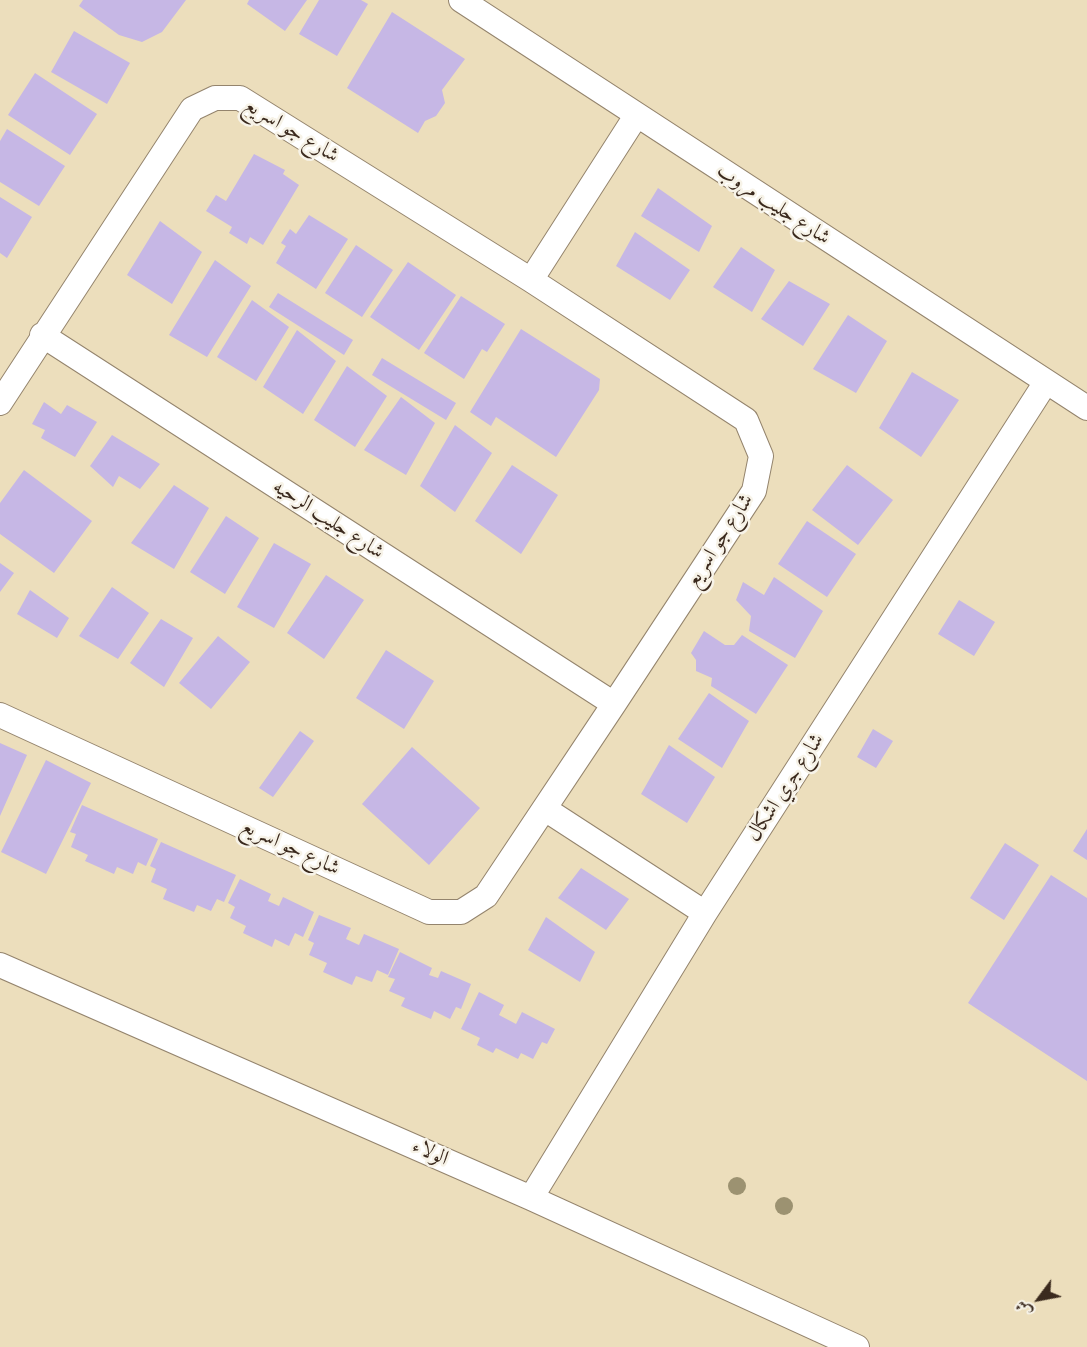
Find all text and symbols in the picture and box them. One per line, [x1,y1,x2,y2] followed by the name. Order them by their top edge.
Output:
[239,93,343,169] street label: شارع جو اسريع
[711,159,835,251] street label: شارع جليب مروب
[268,475,388,565] street label: شارع جليب الرحيه
[680,490,760,592] street label: شارع جو اسريع
[742,729,830,847] street label: شارع جري اشكال
[236,814,344,882] street label: شارع جو اسريع
[408,1134,452,1172] street label: الولاء
[1009,1269,1069,1329] north arrow
[1011,1297,1036,1321] text: ش

